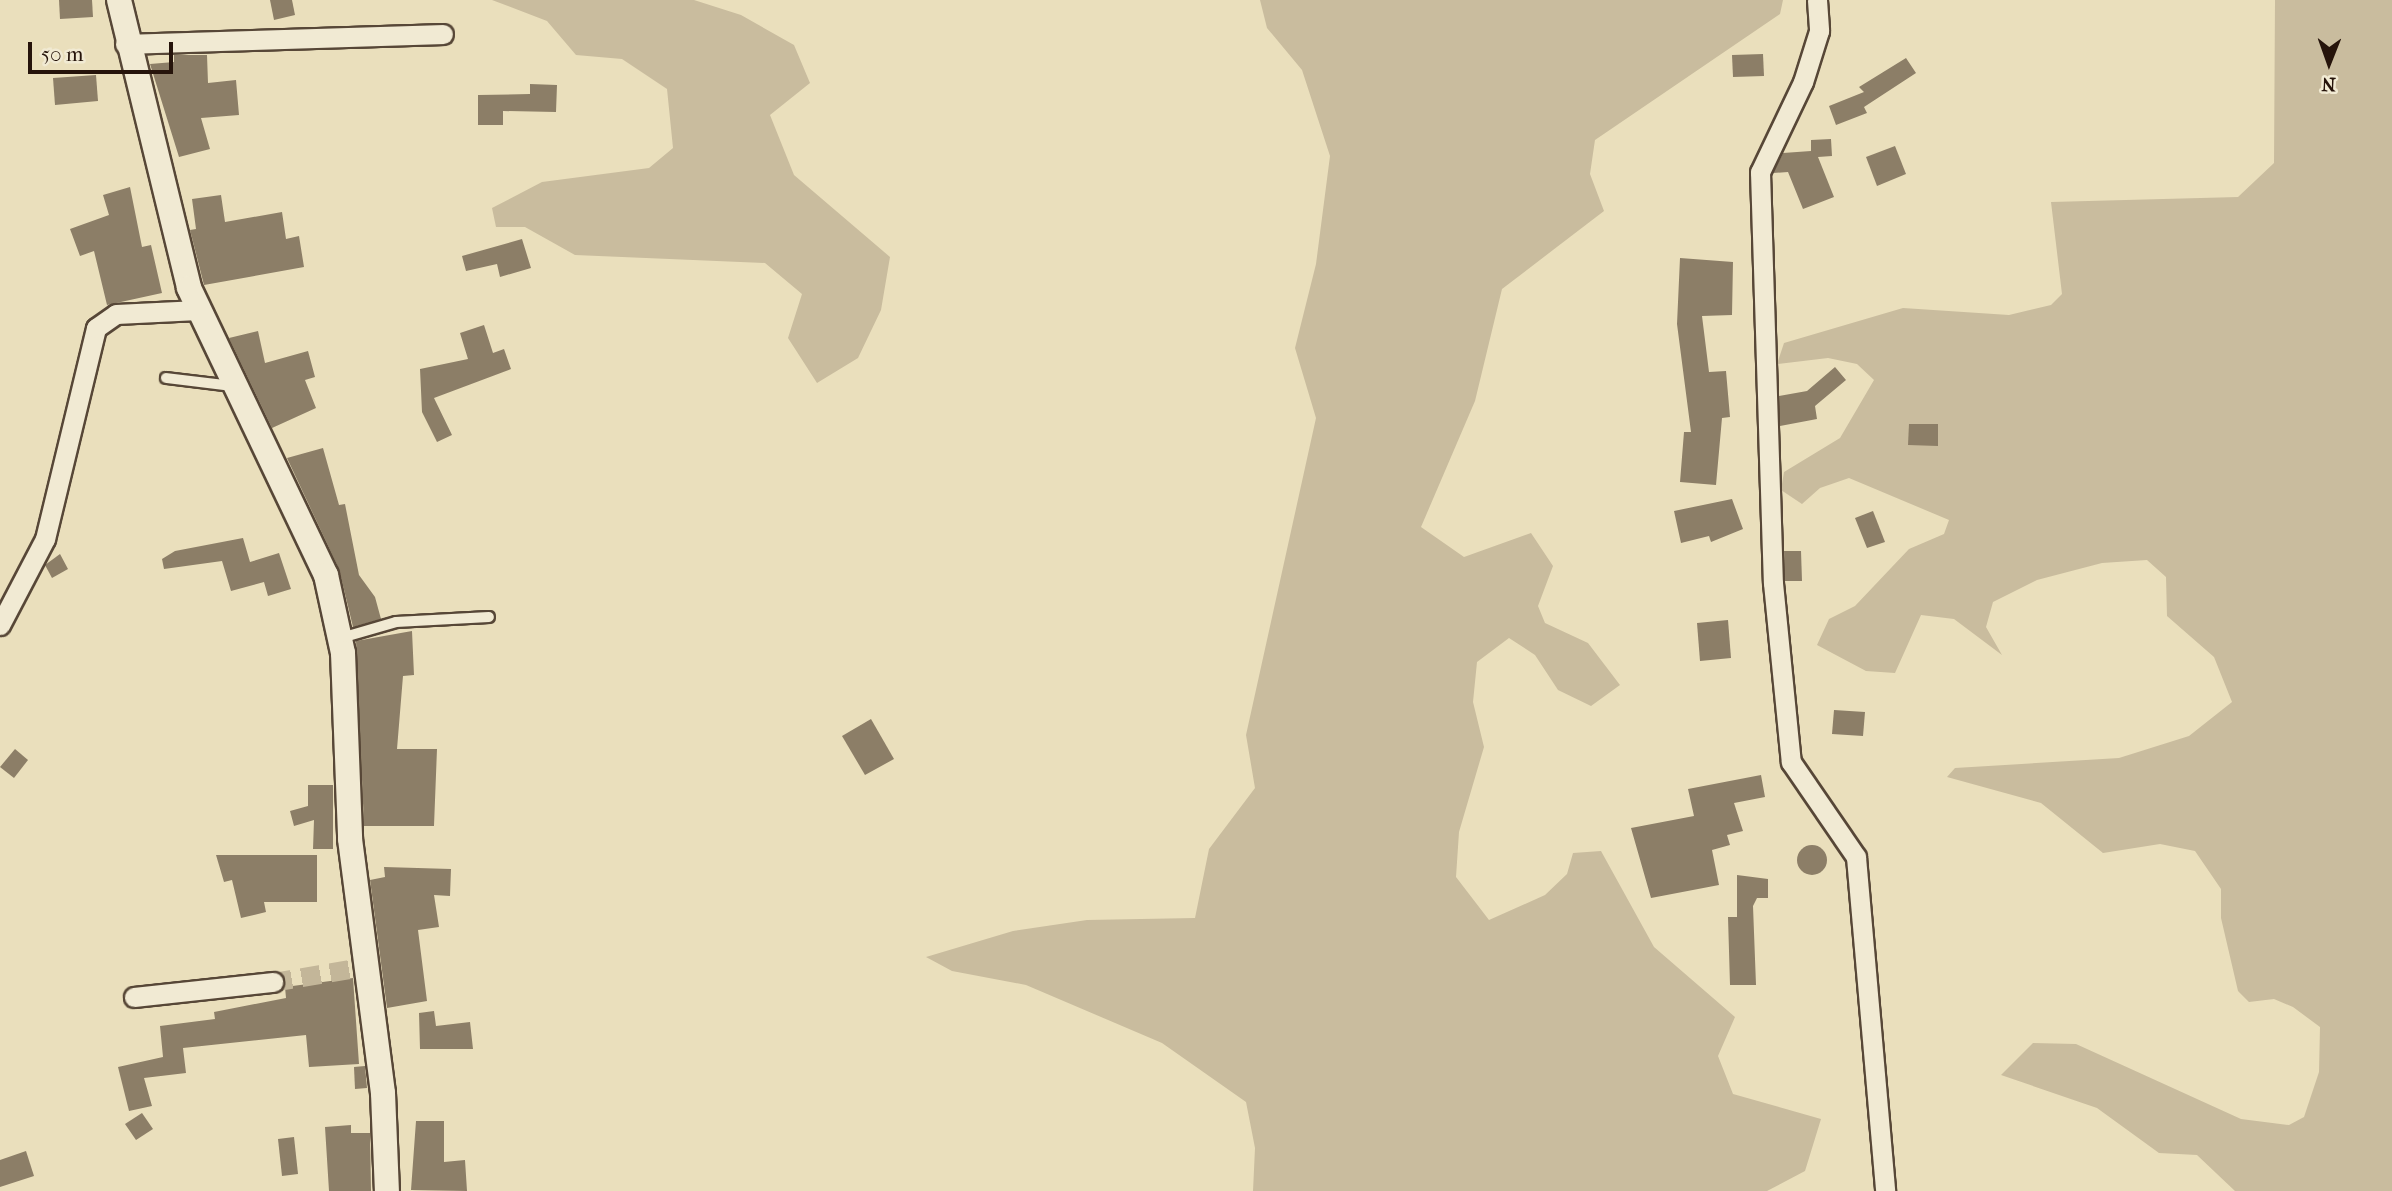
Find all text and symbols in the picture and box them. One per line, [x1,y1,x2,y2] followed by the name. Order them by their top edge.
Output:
[32,28,177,72] scale bar
[2294,28,2364,98] north arrow
[41,42,84,66] text: 50 m
[2321,73,2336,95] text: N

